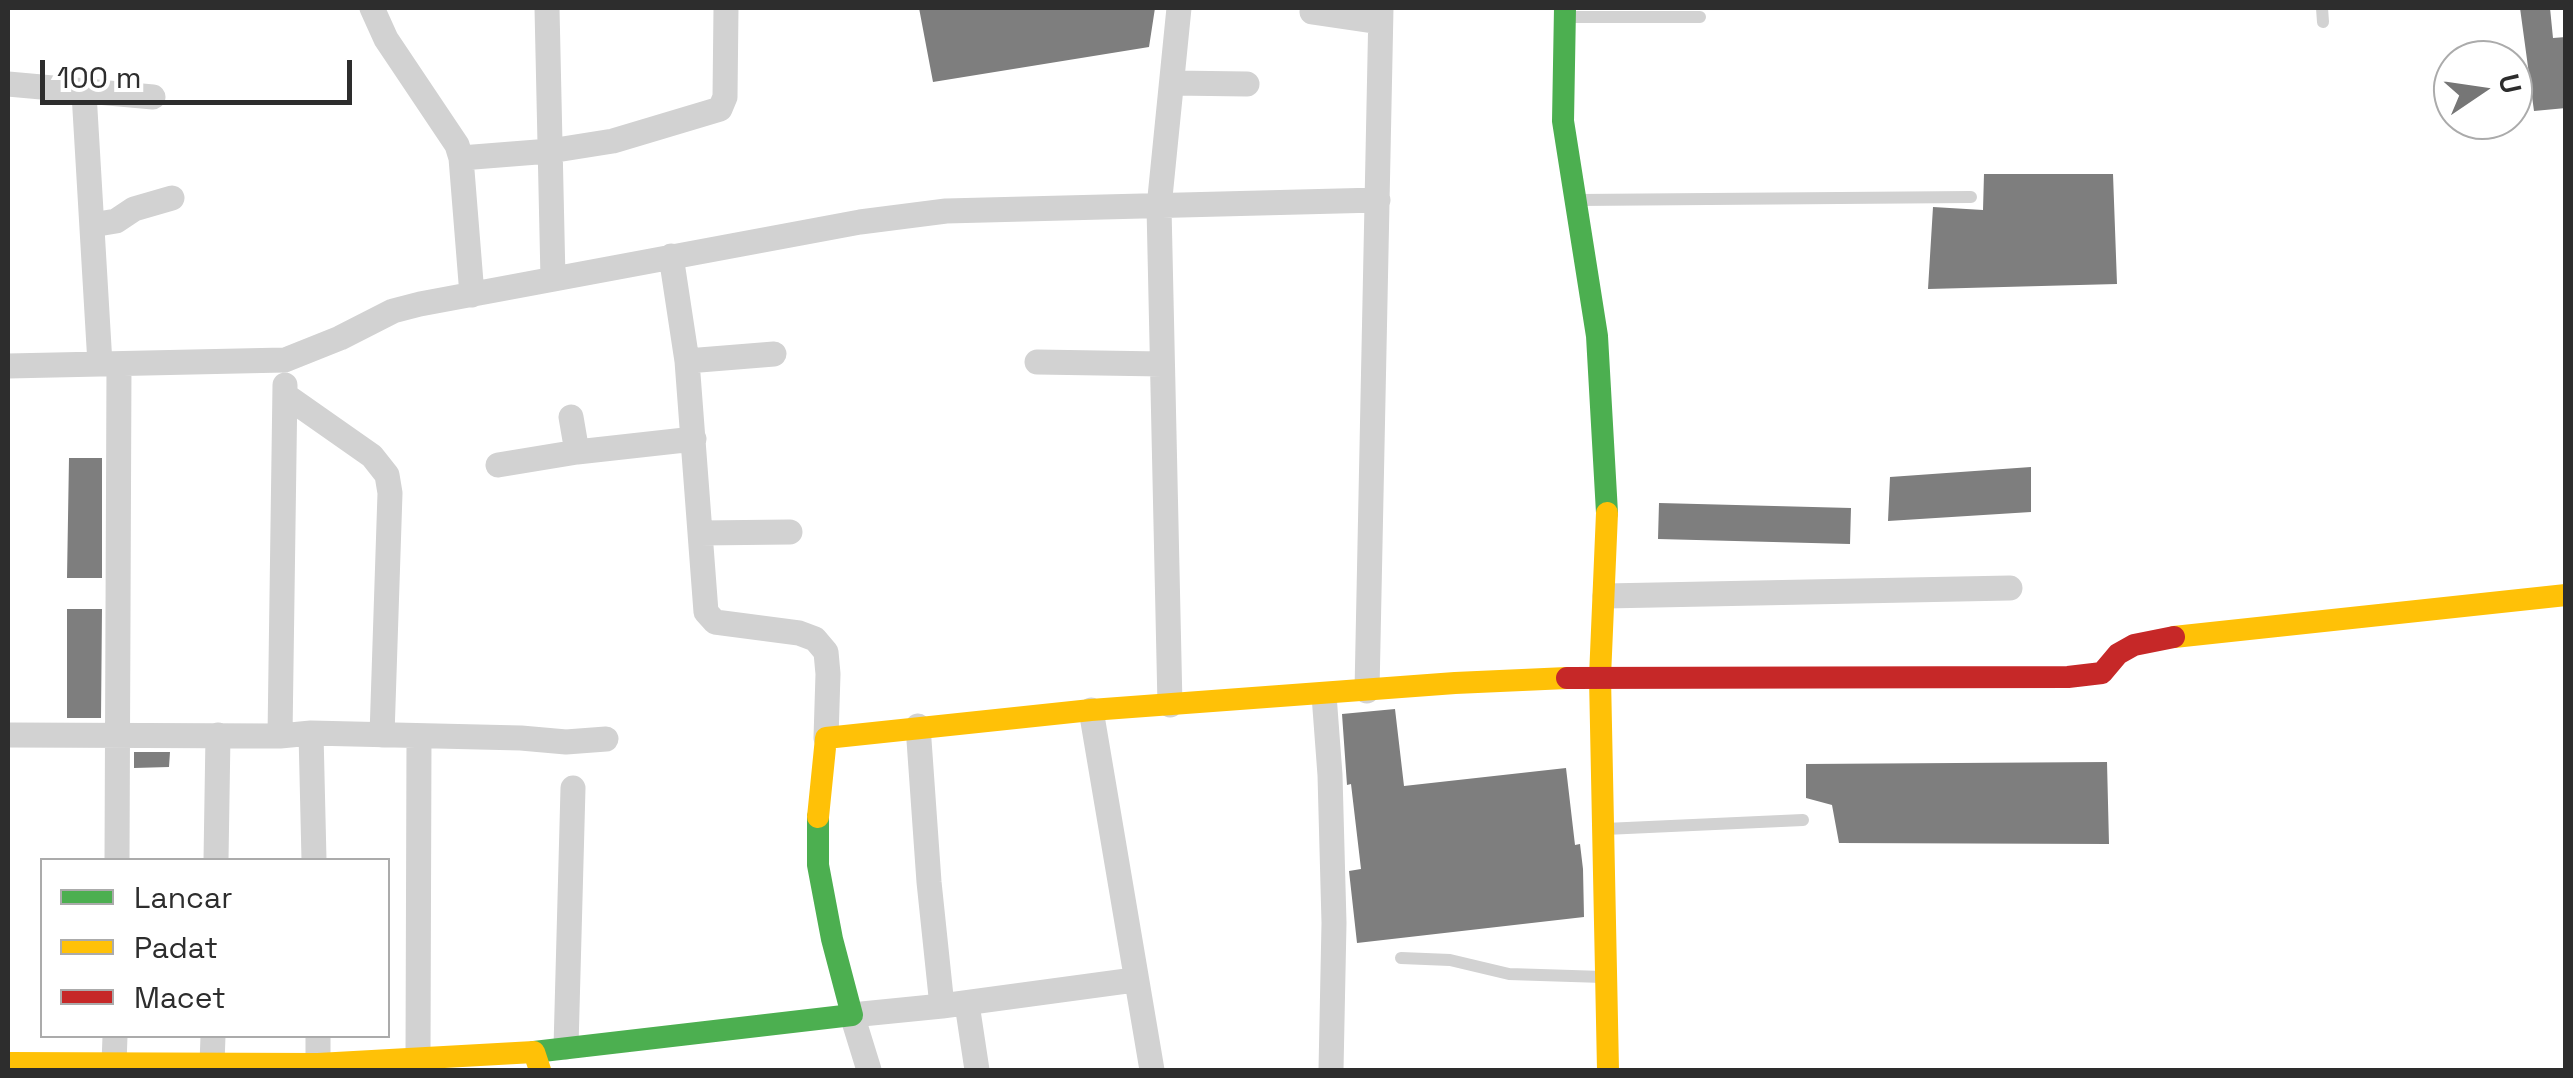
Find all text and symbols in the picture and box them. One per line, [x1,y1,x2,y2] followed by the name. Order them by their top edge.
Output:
[45,40,358,102] scale bar
[2433,40,2533,140] north arrow
[57,58,142,97] text: 100 m
[2491,70,2530,97] text: U
[40,858,390,1038] legend
[134,878,233,917] text: Lancar
[134,928,218,967] text: Padat
[134,978,226,1017] text: Macet

